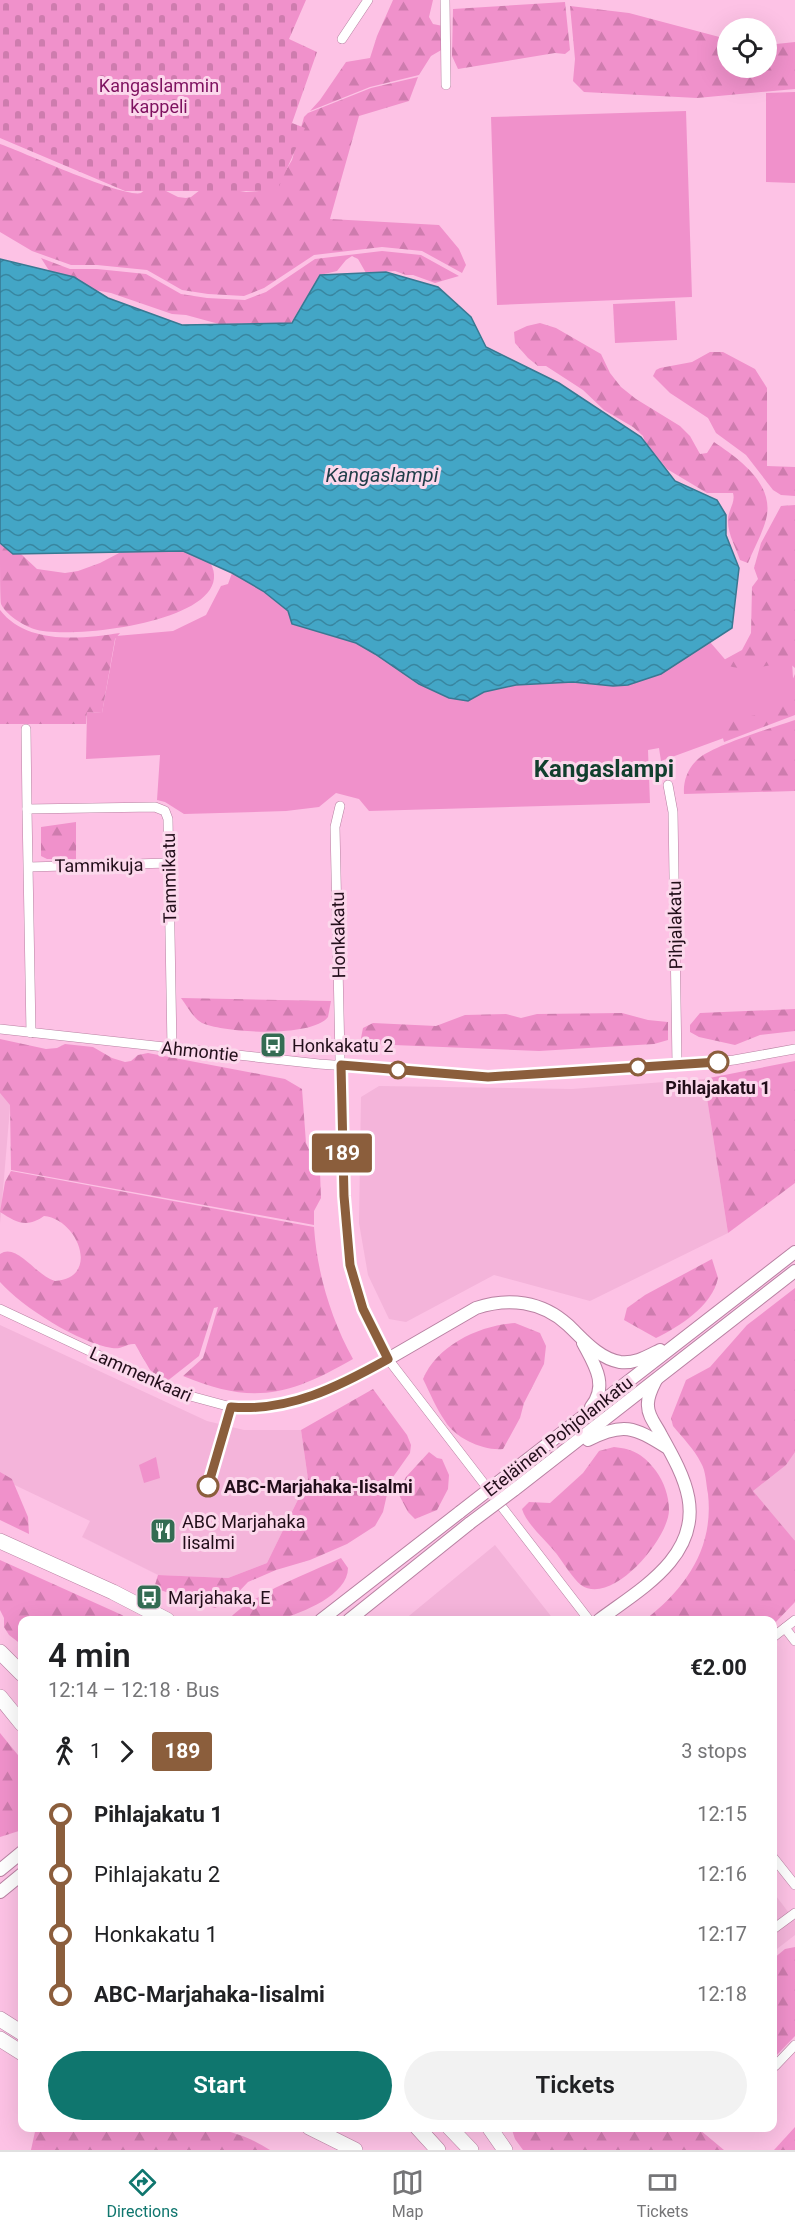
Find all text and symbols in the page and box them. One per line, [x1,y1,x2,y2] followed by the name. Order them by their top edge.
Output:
[717,18,777,78] map controls
[717,18,777,78] button: locate
[99,75,219,117] park label: Kangaslammin kappeli
[326,463,439,487] water label: Kangaslampi
[534,755,674,783] district label: Kangaslampi
[158,833,180,923] street label: Tammikatu
[55,854,143,876] street label: Tammikuja
[664,881,686,969] street label: Pihjalakatu
[327,891,349,979] street label: Honkakatu
[258,1030,288,1060] bus stop icon: Honkakatu 2
[292,1035,393,1056] place label: Honkakatu 2
[160,1037,240,1065] street label: Ahmontie
[707,1051,729,1073] marker: Pihlajakatu 1
[629,1058,647,1076] unlabelled marker
[389,1061,407,1079] unlabelled marker
[665,1077,771,1098] place label: Pihlajakatu 1
[308,1134,376,1172] line badge: 189
[324,1141,360,1165] text: 189
[87,1342,195,1406] street label: Lammenkaari
[479,1371,637,1501] street label: Eteläinen Pohjolankatu
[197,1475,219,1497] marker: ABC-Marjahaka-Iisalmi
[224,1476,413,1497] place label: ABC-Marjahaka-Iisalmi
[182,1511,305,1553] place label: ABC Marjahaka Iisalmi
[148,1516,178,1546] restaurant icon: ABC Marjahaka Iisalmi
[134,1582,164,1612] bus stop icon: Marjahaka, E
[168,1587,271,1608] place label: Marjahaka, E
[48,1636,131,1675] text: 4 min
[690,1655,747,1680] text: €2.00
[48,1678,220,1702] text: 12:14 – 12:18 · Bus
[48,1735,81,1768] icon: walk
[110,1735,143,1768] icon: forward
[90,1739,101,1763] text: 1
[164,1739,200,1763] text: 189
[681,1739,747,1763] text: 3 stops
[94,1802,223,1827] text: Pihlajakatu 1
[697,1802,747,1826] text: 12:15
[94,1862,220,1887] text: Pihlajakatu 2
[697,1862,747,1886] text: 12:16
[94,1922,218,1947] text: Honkakatu 1
[697,1922,747,1946] text: 12:17
[94,1982,325,2007] text: ABC-Marjahaka-Iisalmi
[697,1982,747,2006] text: 12:18
[48,2051,392,2120] button: Start
[404,2051,747,2120] button: Tickets
[106,2166,178,2221] tab: Directions
[391,2166,424,2221] tab: Map
[637,2166,689,2221] tab: Tickets

